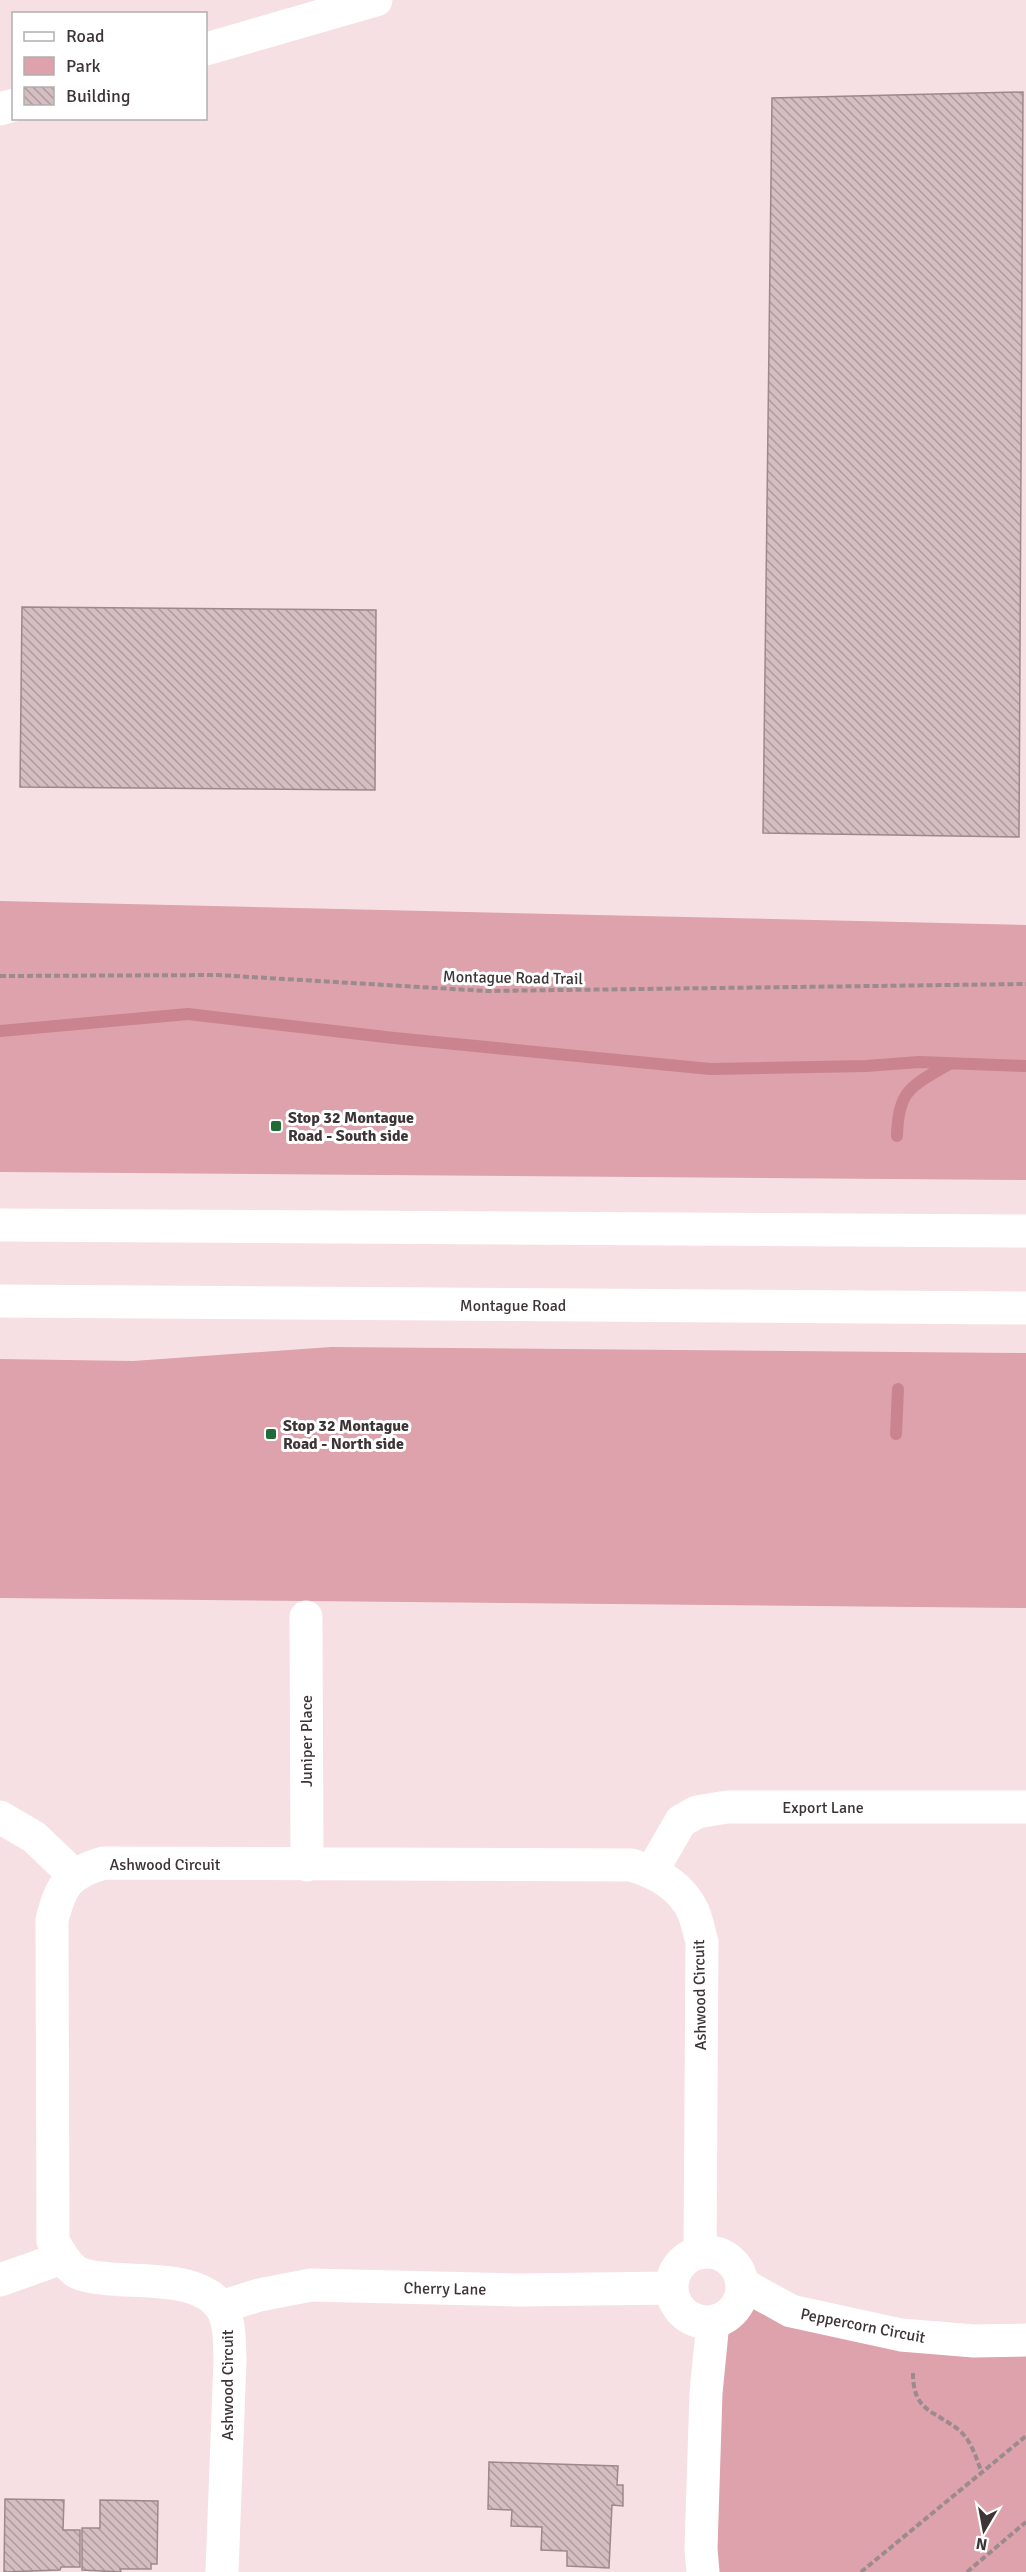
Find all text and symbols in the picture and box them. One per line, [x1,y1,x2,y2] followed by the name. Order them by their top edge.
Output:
[12,12,207,120] legend
[66,25,105,47] text: Road
[66,55,101,77] text: Park
[66,85,130,107] text: Building
[443,967,583,989] street label: Montague Road Trail
[288,1108,414,1146] place label: Stop 32 Montague Road - South side
[269,1119,283,1133] marker: Stop 32 Montague Road - South side
[460,1296,566,1316] street label: Montague Road
[283,1416,409,1454] place label: Stop 32 Montague Road - North side
[264,1427,278,1441] marker: Stop 32 Montague Road - North side
[297,1695,317,1787] street label: Juniper Place
[782,1798,864,1818] street label: Export Lane
[110,1855,221,1875] street label: Ashwood Circuit
[689,1939,711,2051] street label: Ashwood Circuit
[404,2278,486,2300] street label: Cherry Lane
[799,2304,927,2348] street label: Peppercorn Circuit
[218,2329,238,2440] street label: Ashwood Circuit
[954,2500,1014,2560] north arrow
[974,2533,989,2555] text: N

